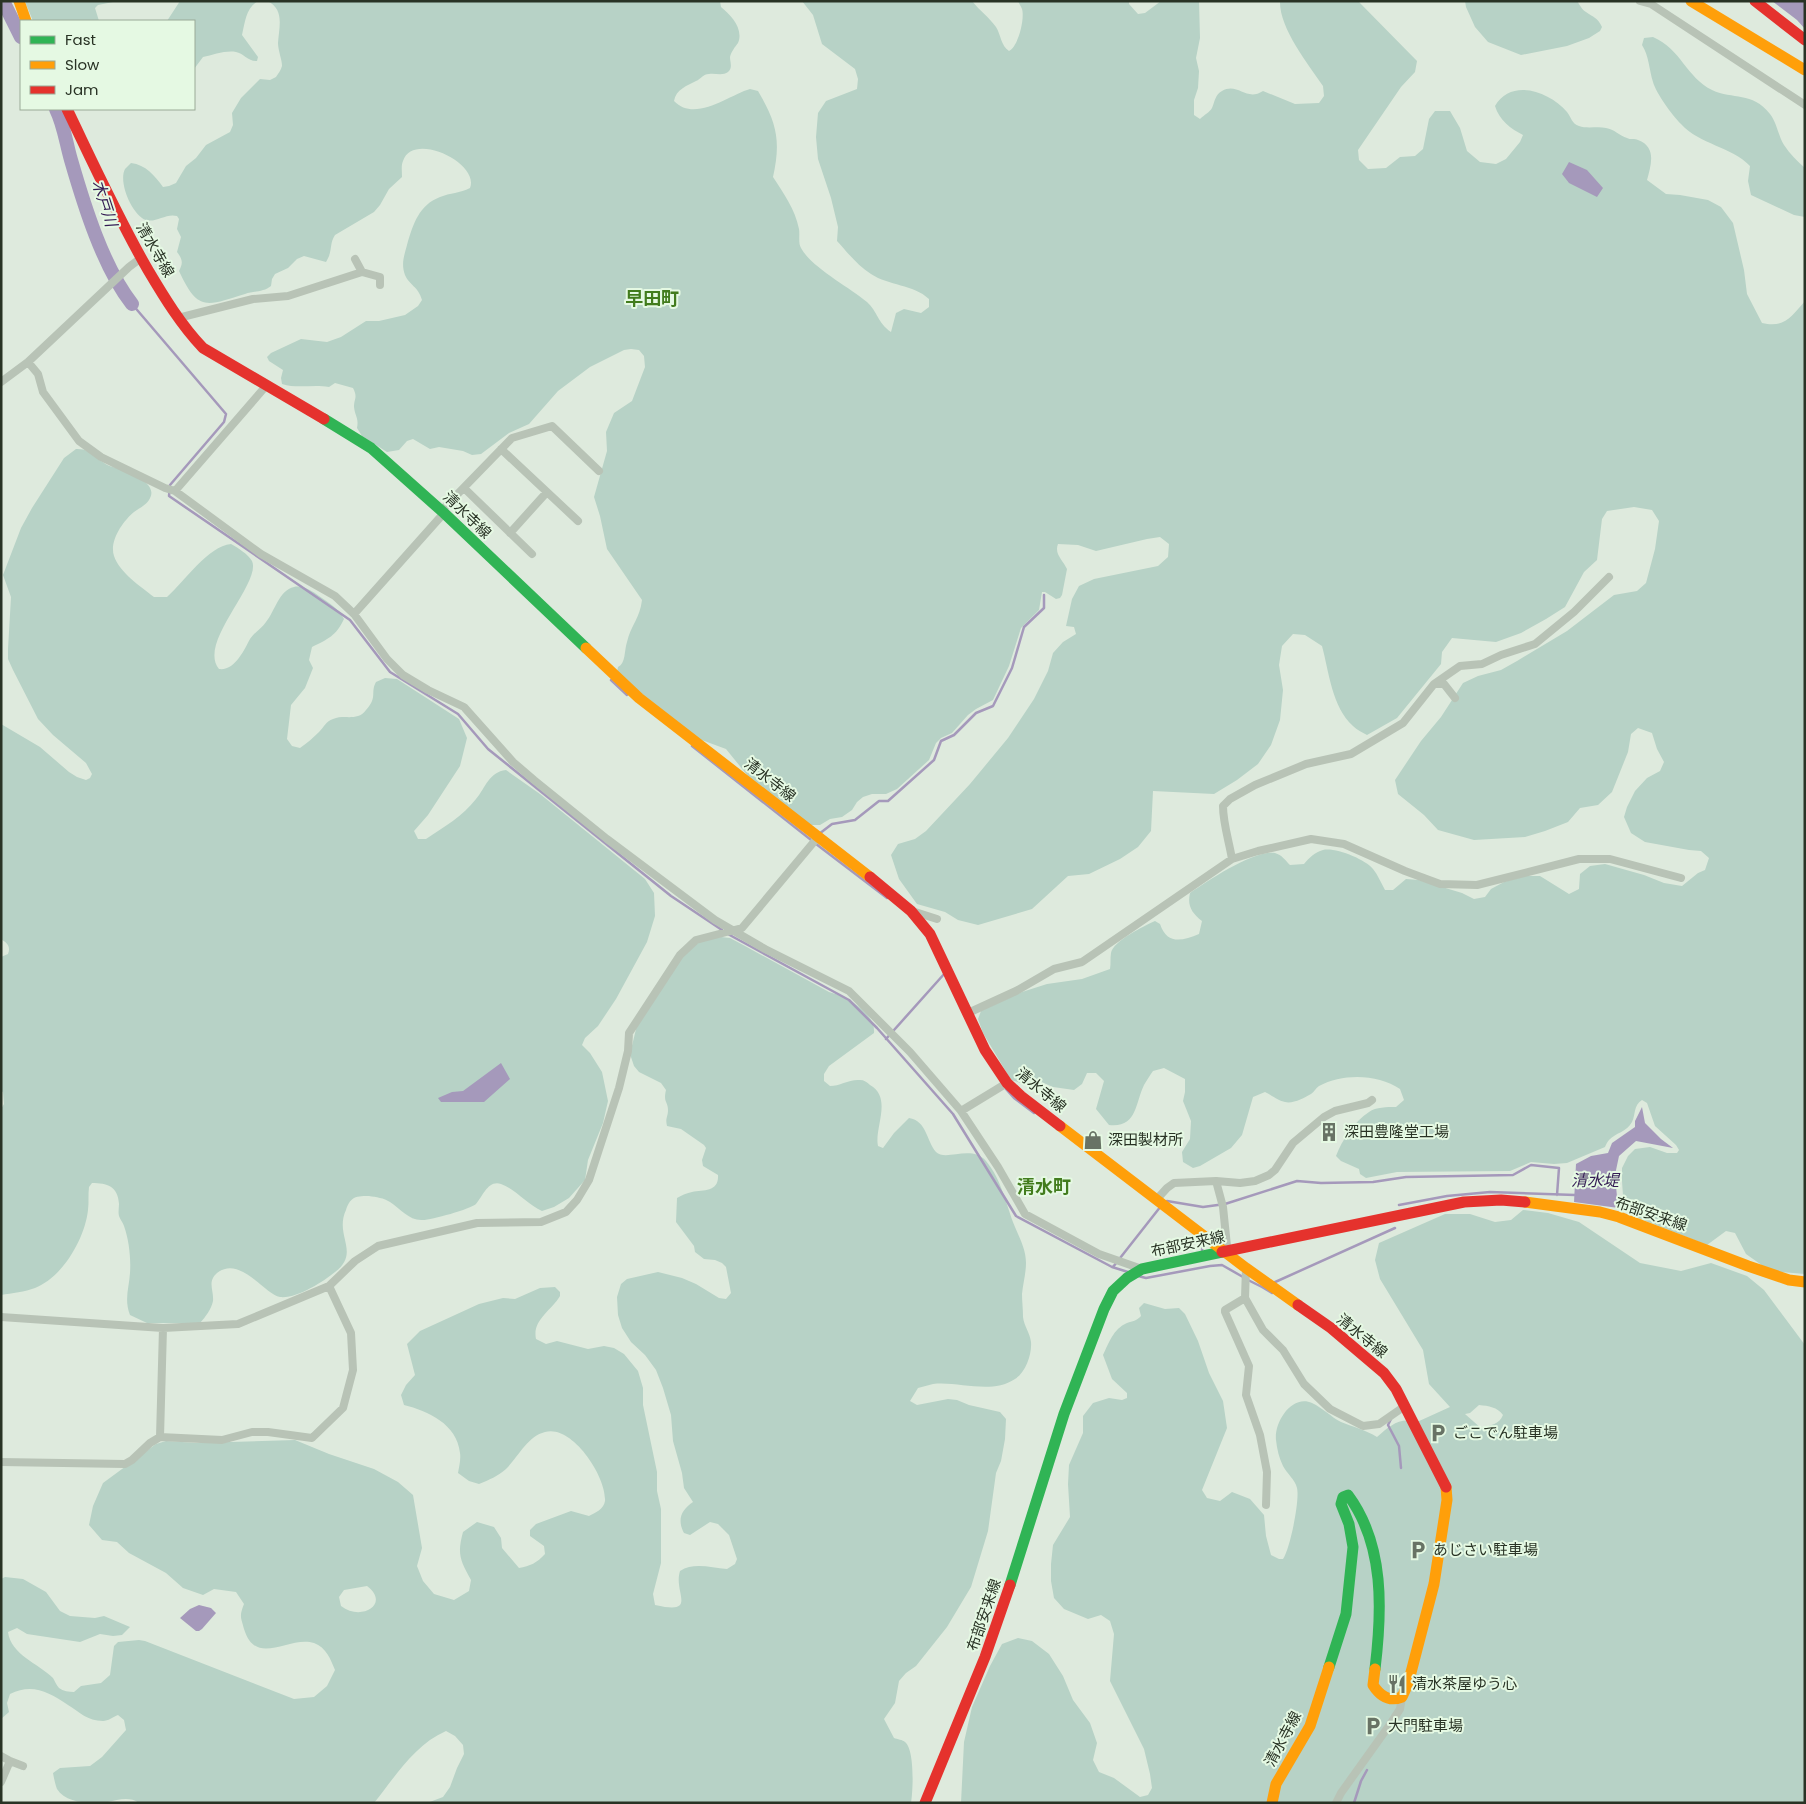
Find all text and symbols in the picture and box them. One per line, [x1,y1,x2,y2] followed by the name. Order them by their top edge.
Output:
[20,20,195,110] legend
[65,29,96,50] text: Fast
[65,54,100,75] text: Slow
[65,79,99,100] text: Jam
[86,177,123,231] water label: 木戸川
[131,219,180,281] street label: 清水寺線
[625,286,679,311] district label: 早田町
[438,486,496,543] street label: 清水寺線
[740,753,800,806] street label: 清水寺線
[1012,1062,1071,1117] street label: 清水寺線
[1318,1121,1340,1143] building icon: 深田豊隆堂工場
[1344,1121,1449,1142] place label: 深田豊隆堂工場
[1082,1129,1104,1151] shop icon: 深田製材所
[1108,1129,1183,1150] place label: 深田製材所
[1571,1169,1621,1192] water label: 清水堤
[1017,1174,1071,1199] district label: 清水町
[1612,1191,1690,1236] street label: 布部安来線
[1149,1225,1227,1262] street label: 布部安来線
[1332,1309,1392,1363] street label: 清水寺線
[1427,1422,1449,1444] parking icon: ごこでん駐車場
[1453,1422,1558,1443] place label: ごこでん駐車場
[1407,1539,1429,1561] parking icon: あじさい駐車場
[1433,1539,1538,1560] place label: あじさい駐車場
[961,1576,1006,1654] street label: 布部安来線
[1386,1673,1408,1695] restaurant icon: 清水茶屋ゆう心
[1412,1673,1517,1694] place label: 清水茶屋ゆう心
[1259,1707,1306,1770] street label: 清水寺線
[1362,1715,1384,1737] parking icon: 大門駐車場
[1388,1715,1463,1736] place label: 大門駐車場

